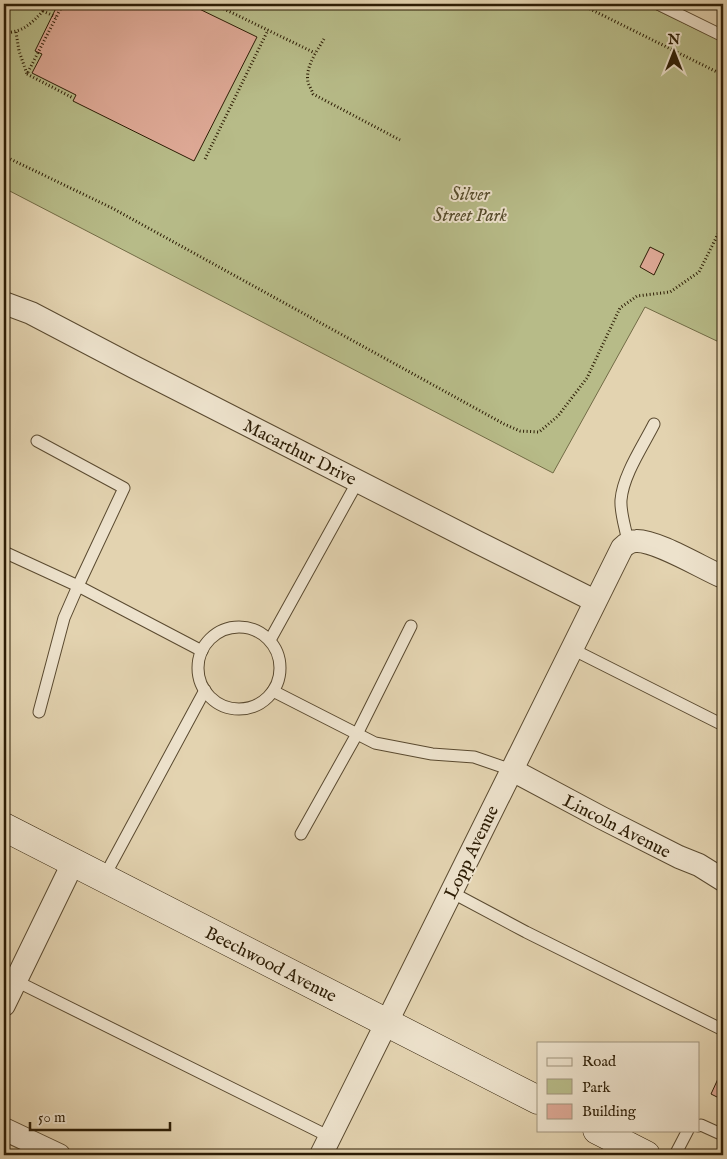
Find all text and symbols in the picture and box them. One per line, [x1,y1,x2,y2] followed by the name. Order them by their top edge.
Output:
[650,28,700,78] north arrow
[667,31,680,49] text: N
[433,184,507,228] park label: Silver Street Park
[239,415,360,492] street label: Macarthur Drive
[559,790,674,864] street label: Lincoln Avenue
[440,802,505,903] street label: Lopp Avenue
[200,922,340,1009] street label: Beechwood Avenue
[537,1042,700,1132] legend
[582,1052,617,1071] text: Road
[582,1078,612,1097] text: Park
[30,1099,170,1131] scale bar
[582,1102,637,1121] text: Building
[38,1108,66,1127] text: 50 m

